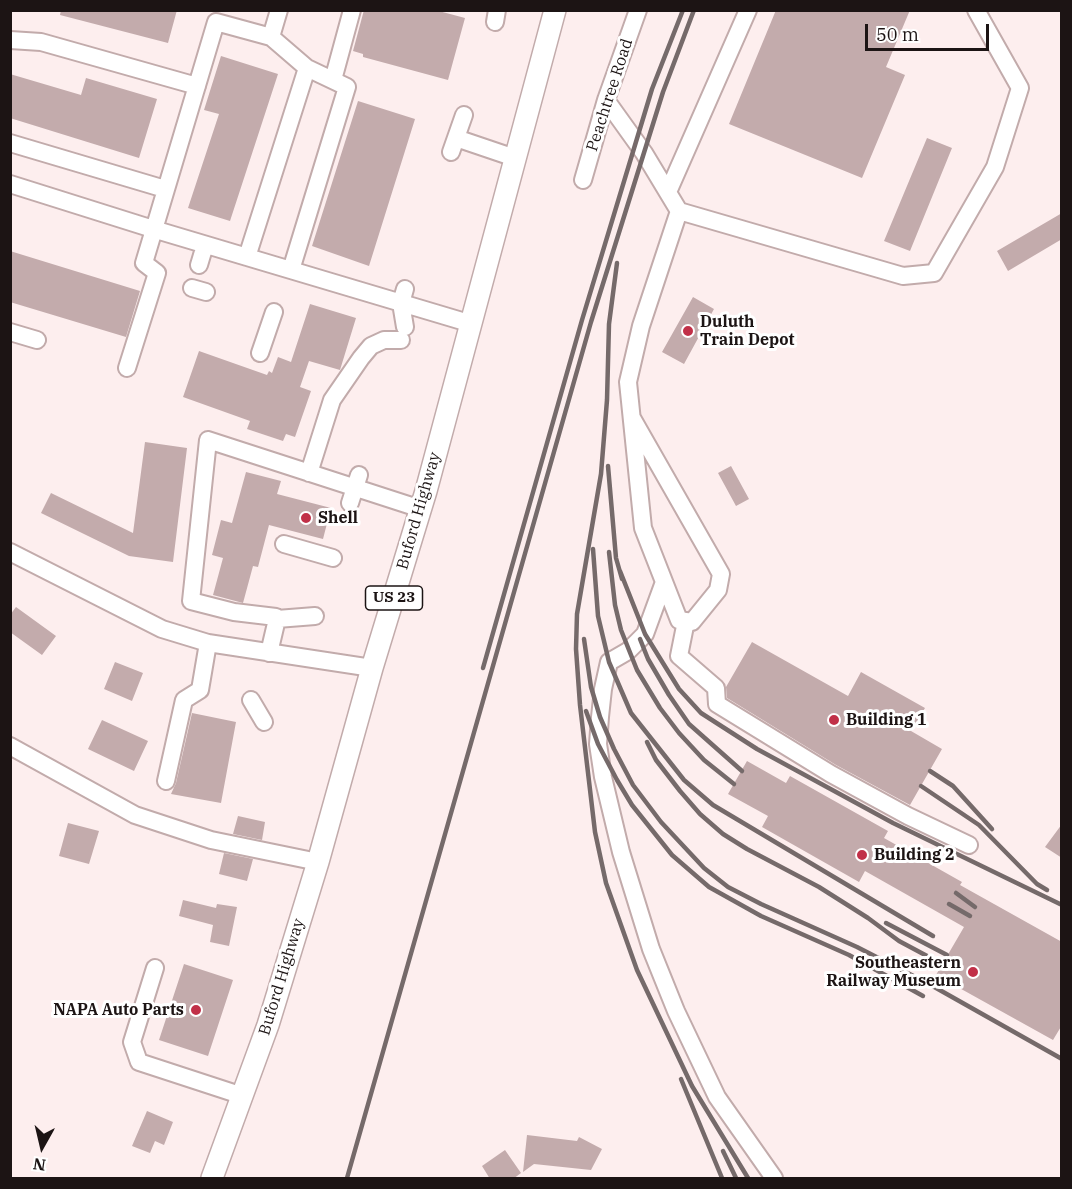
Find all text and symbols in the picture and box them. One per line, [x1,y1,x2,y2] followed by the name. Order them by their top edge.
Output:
[868,12,992,50] scale bar
[876,23,919,46] text: 50 m
[583,36,637,154] street label: Peachtree Road
[700,312,795,350] place label: Duluth Train Depot
[681,324,695,338] marker: Duluth Train Depot
[393,450,445,572] street label: Buford Highway
[318,508,358,528] place label: Shell
[299,511,313,525] marker: Shell
[366,586,422,610] road number: US 23
[846,710,927,730] place label: Building 1
[827,713,841,727] marker: Building 1
[874,845,955,865] place label: Building 2
[855,848,869,862] marker: Building 2
[255,916,309,1038] street label: Buford Highway
[826,953,961,991] place label: Southeastern Railway Museum
[966,965,980,979] marker: Southeastern Railway Museum
[53,1000,184,1020] place label: NAPA Auto Parts
[189,1003,203,1017] marker: NAPA Auto Parts
[12,1117,72,1177] north arrow
[32,1154,47,1176] text: N

